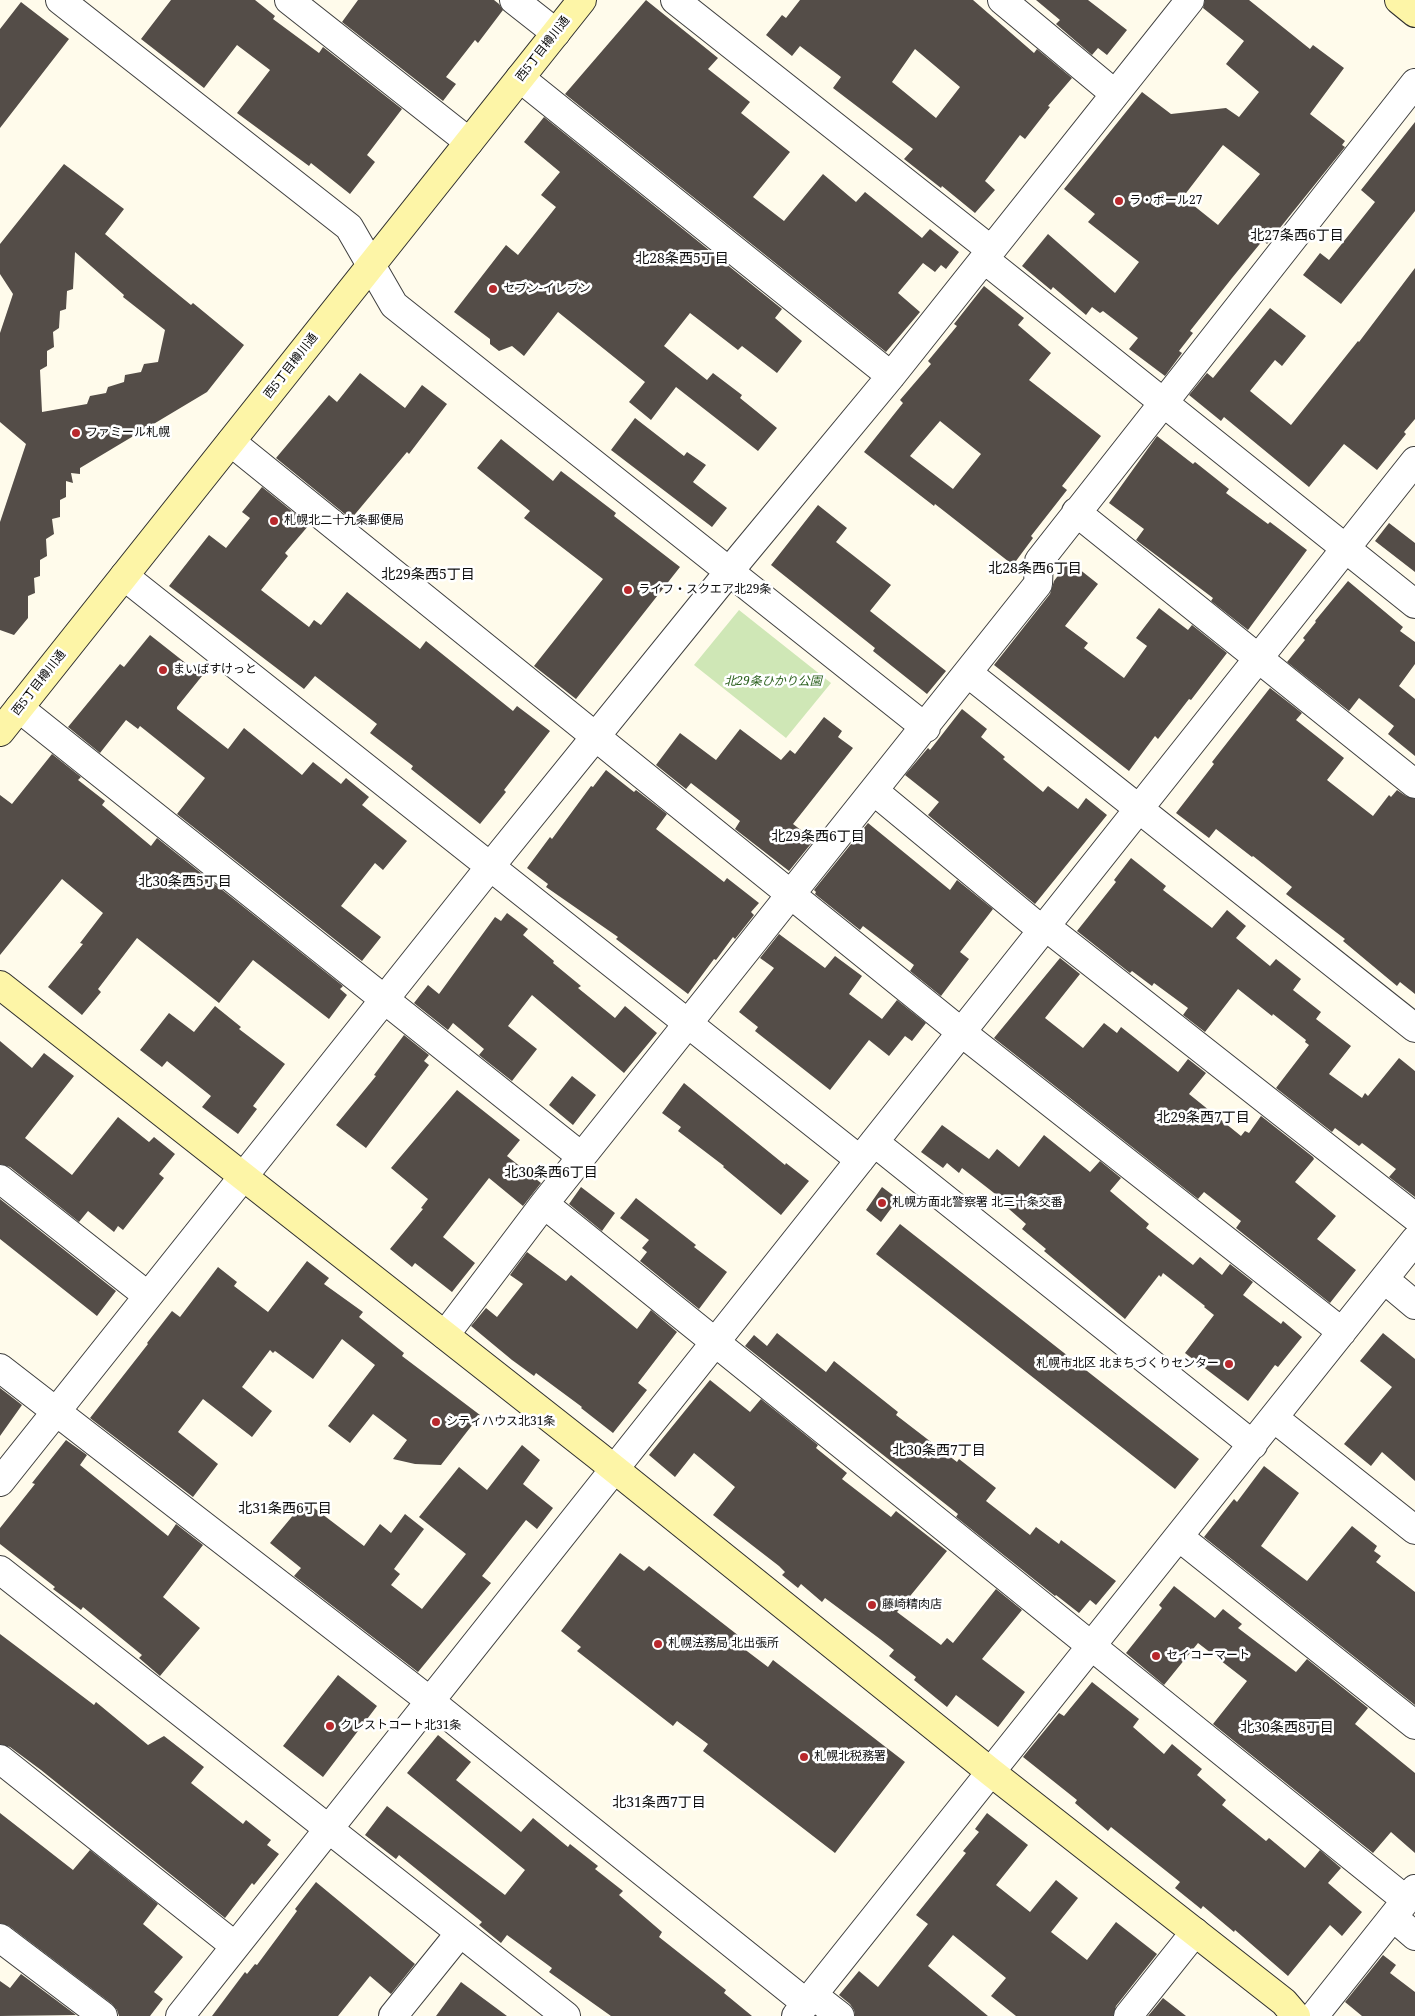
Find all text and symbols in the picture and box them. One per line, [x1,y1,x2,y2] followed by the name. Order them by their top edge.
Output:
[513,14,573,84] street label: 西5丁目樽川通
[1129,194,1202,208] place label: ラ・ポール27
[1113,195,1125,207] marker: ラ・ポール27
[1250,228,1344,244] district label: 北27条西6丁目
[635,251,729,267] district label: 北28条西5丁目
[503,282,591,296] place label: セブン-イレブン
[487,283,499,295] marker: セブン-イレブン
[261,331,321,401] street label: 西5丁目樽川通
[86,426,170,440] place label: ファミール札幌
[70,427,82,439] marker: ファミール札幌
[284,514,404,528] place label: 札幌北二十九条郵便局
[268,515,280,527] marker: 札幌北二十九条郵便局
[988,561,1082,577] district label: 北28条西6丁目
[381,567,475,583] district label: 北29条西5丁目
[638,583,771,597] place label: ライフ・スクエア北29条
[622,584,634,596] marker: ライフ・スクエア北29条
[9,648,69,718] street label: 西5丁目樽川通
[173,663,257,677] place label: まいばすけっと
[157,664,169,676] marker: まいばすけっと
[724,675,822,689] park label: 北29条ひかり公園
[771,829,865,845] district label: 北29条西6丁目
[138,874,232,890] district label: 北30条西5丁目
[1156,1110,1250,1126] district label: 北29条西7丁目
[504,1165,598,1181] district label: 北30条西6丁目
[892,1196,1063,1210] place label: 札幌方面北警察署 北三十条交番
[876,1197,888,1209] marker: 札幌方面北警察署 北三十条交番
[1036,1357,1219,1371] place label: 札幌市北区 北まちづくりセンター
[1223,1358,1235,1370] marker: 札幌市北区 北まちづくりセンター
[446,1415,555,1429] place label: シティハウス北31条
[430,1416,442,1428] marker: シティハウス北31条
[892,1443,986,1459] district label: 北30条西7丁目
[238,1501,332,1517] district label: 北31条西6丁目
[882,1598,942,1612] place label: 藤崎精肉店
[866,1599,878,1611] marker: 藤崎精肉店
[668,1637,779,1651] place label: 札幌法務局 北出張所
[652,1638,664,1650] marker: 札幌法務局 北出張所
[1166,1649,1250,1663] place label: セイコーマート
[1150,1650,1162,1662] marker: セイコーマート
[340,1719,461,1733] place label: クレストコート北31条
[324,1720,336,1732] marker: クレストコート北31条
[1240,1720,1334,1736] district label: 北30条西8丁目
[814,1750,886,1764] place label: 札幌北税務署
[798,1751,810,1763] marker: 札幌北税務署
[612,1795,706,1811] district label: 北31条西7丁目

